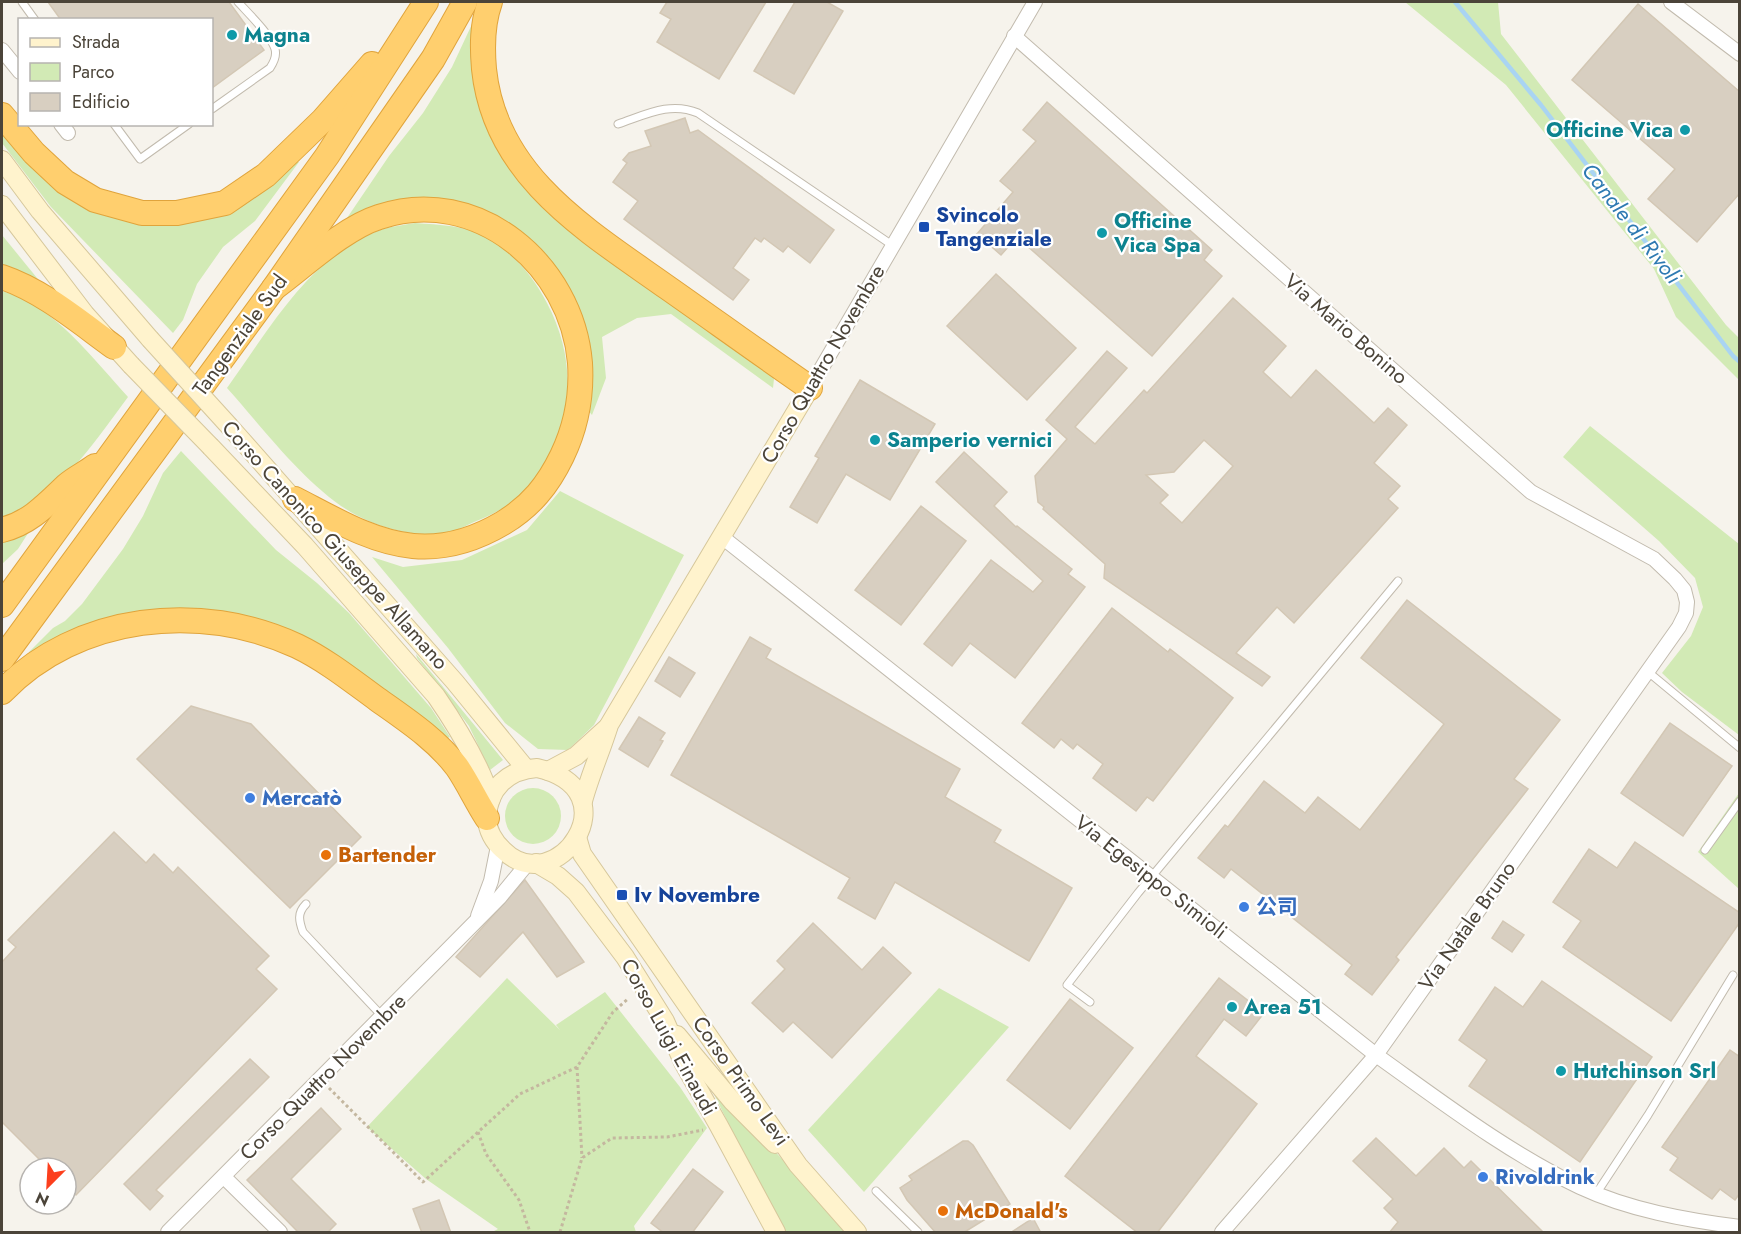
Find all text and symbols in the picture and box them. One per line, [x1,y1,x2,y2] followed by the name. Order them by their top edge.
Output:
[18,18,213,126] legend
[244,20,310,50] place label: Magna
[225,28,239,42] marker: Magna
[72,29,120,55] text: Strada
[72,59,114,85] text: Parco
[72,89,130,115] text: Edificio
[1546,115,1673,145] place label: Officine Vica
[1678,123,1692,137] marker: Officine Vica
[1575,156,1690,291] water label: Canale di Rivoli
[936,200,1052,254] place label: Svincolo Tangenziale
[1113,206,1201,260] place label: Officine Vica Spa
[917,220,931,234] marker: Svincolo Tangenziale
[1095,226,1109,240] marker: Officine Vica Spa
[754,259,892,469] street label: Corso Quattro Novembre
[1278,267,1414,391] street label: Via Mario Bonino
[185,268,295,402] street label: Tangenziale Sud
[215,414,455,676] street label: Corso Canonico Giuseppe Allamano
[887,425,1052,455] place label: Samperio vernici
[868,433,882,447] marker: Samperio vernici
[262,783,342,813] place label: Mercatò
[243,791,257,805] marker: Mercatò
[1068,808,1234,946] street label: Via Egesippo Simioli
[338,840,437,870] place label: Bartender
[319,848,333,862] marker: Bartender
[1411,855,1523,997] street label: Via Natale Bruno
[634,880,760,910] place label: Iv Novembre
[615,888,629,902] marker: Iv Novembre
[1256,892,1298,922] place label: 公司
[1237,900,1251,914] marker: 公司
[613,953,725,1121] street label: Corso Luigi Einaudi
[233,987,413,1167] street label: Corso Quattro Novembre
[1243,992,1322,1022] place label: Area 51
[1225,1000,1239,1014] marker: Area 51
[685,1010,797,1152] street label: Corso Primo Levi
[1573,1056,1716,1086] place label: Hutchinson Srl
[1554,1064,1568,1078] marker: Hutchinson Srl
[18,1156,78,1216] north arrow
[1495,1162,1595,1192] place label: Rivoldrink
[1476,1170,1490,1184] marker: Rivoldrink
[32,1186,53,1212] text: N
[955,1196,1068,1226] place label: McDonald's
[936,1204,950,1218] marker: McDonald's

